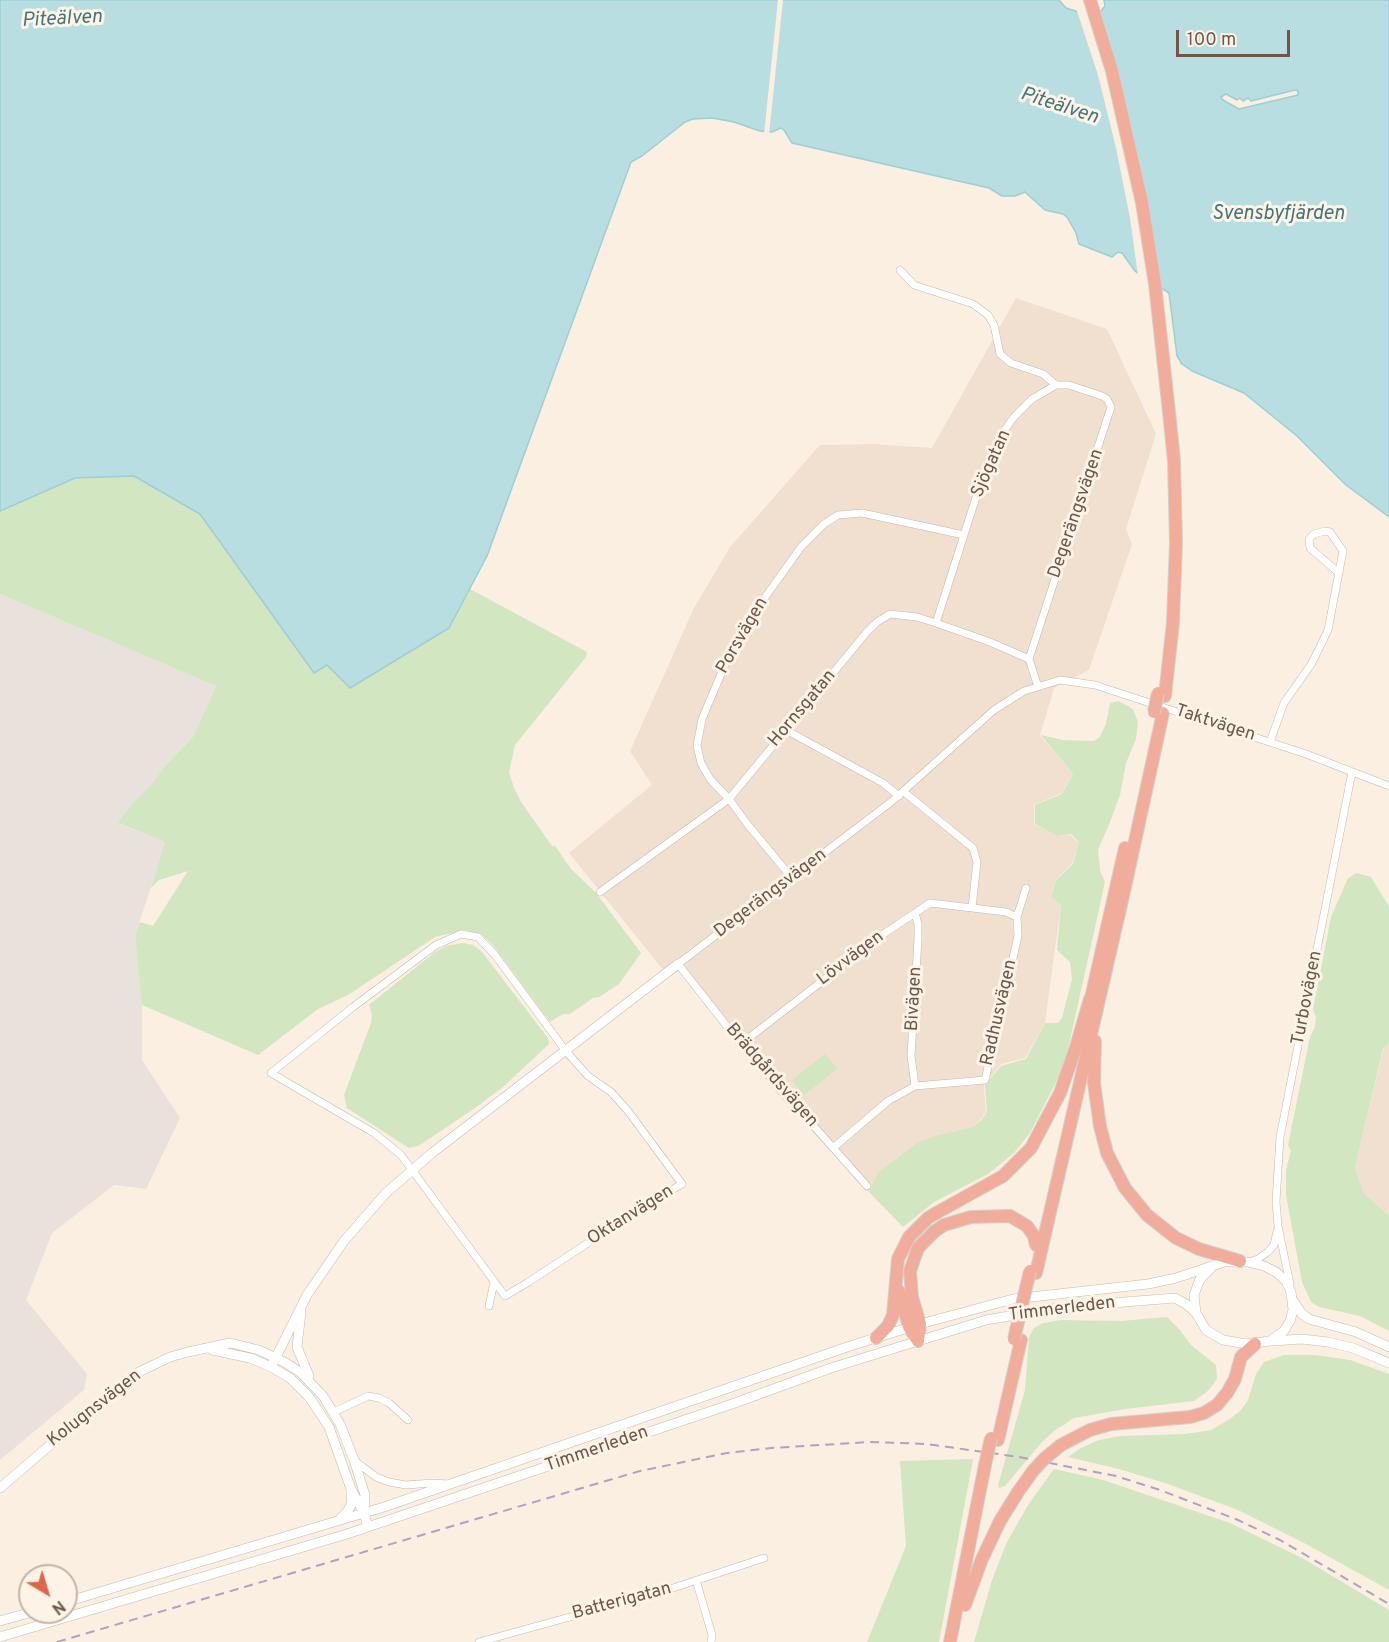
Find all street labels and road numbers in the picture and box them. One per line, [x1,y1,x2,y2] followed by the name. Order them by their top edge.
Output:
[968,427,1016,501] street label: Sjögatan
[1045,447,1109,581] street label: Degerängsvägen
[712,594,774,678] street label: Porsvägen
[765,666,841,752] street label: Hornsgatan
[1172,701,1258,747] street label: Taktvägen
[711,845,831,943] street label: Degerängsvägen
[813,927,889,991] street label: Lövvägen
[1288,949,1328,1047] street label: Turbovägen
[977,958,1023,1068] street label: Radhusvägen
[903,966,927,1032] street label: Bivägen
[720,1020,822,1132] street label: Brädgårdsvägen
[584,1181,678,1251] street label: Oktanvägen
[1007,1293,1117,1327] street label: Timmerleden
[44,1366,146,1452] street label: Kolugnsvägen
[543,1422,651,1478] street label: Timmerleden
[570,1578,674,1626] street label: Batterigatan

